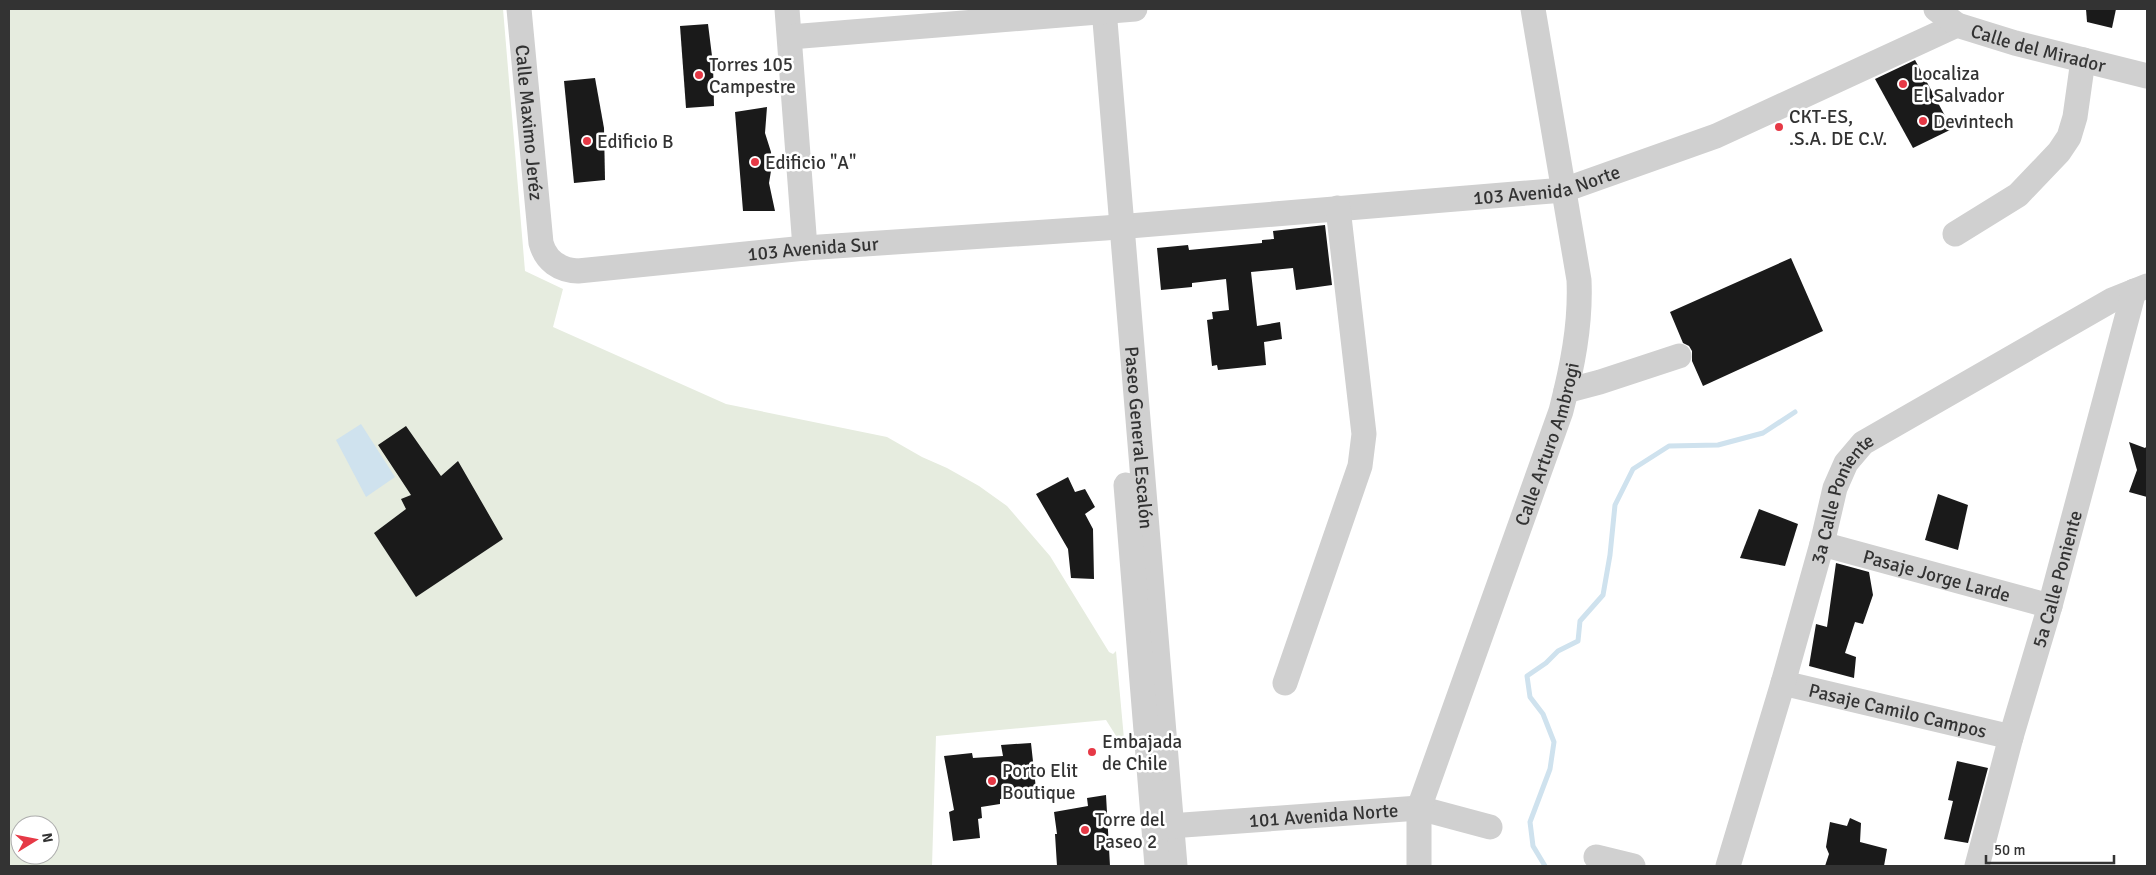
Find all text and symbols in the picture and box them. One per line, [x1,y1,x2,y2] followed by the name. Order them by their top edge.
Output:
[1968,19,2108,78] street label: Calle del Mirador
[509,44,548,202] street label: Calle Maximo Jeréz
[709,53,796,99] place label: Torres 105 Campestre
[1913,62,2004,108] place label: Localiza El Salvador
[693,69,705,81] marker: Torres 105 Campestre
[1897,78,1909,90] marker: Localiza El Salvador
[1789,105,1887,151] place label: CKT-ES, .S.A. DE C.V.
[1933,110,2014,134] place label: Devintech
[1917,115,1929,127] marker: Devintech
[1773,121,1785,133] marker: CKT-ES, .S.A. DE C.V.
[597,130,674,154] place label: Edificio B
[581,135,593,147] marker: Edificio B
[765,151,856,175] place label: Edificio "A"
[749,156,761,168] marker: Edificio "A"
[1472,160,1623,210] street label: 103 Avenida Norte
[746,232,879,267] street label: 103 Avenida Sur
[1119,345,1158,530] street label: Paseo General Escalón
[1510,360,1585,529] street label: Calle Arturo Ambrogi
[1806,428,1878,567] street label: 3a Calle Poniente
[2027,508,2088,651] street label: 5a Calle Poniente
[1860,545,2013,608] street label: Pasaje Jorge Larde
[1806,678,1989,744] street label: Pasaje Camilo Campos
[1102,730,1182,776] place label: Embajada de Chile
[1086,746,1098,758] marker: Embajada de Chile
[1002,759,1078,805] place label: Porto Elit Boutique
[986,775,998,787] marker: Porto Elit Boutique
[1248,799,1399,833] street label: 101 Avenida Norte
[1095,808,1165,854] place label: Torre del Paseo 2
[10,815,60,865] north arrow
[1079,824,1091,836] marker: Torre del Paseo 2
[38,832,57,844] text: N
[1986,832,2114,864] scale bar
[1994,841,2025,859] text: 50 m

